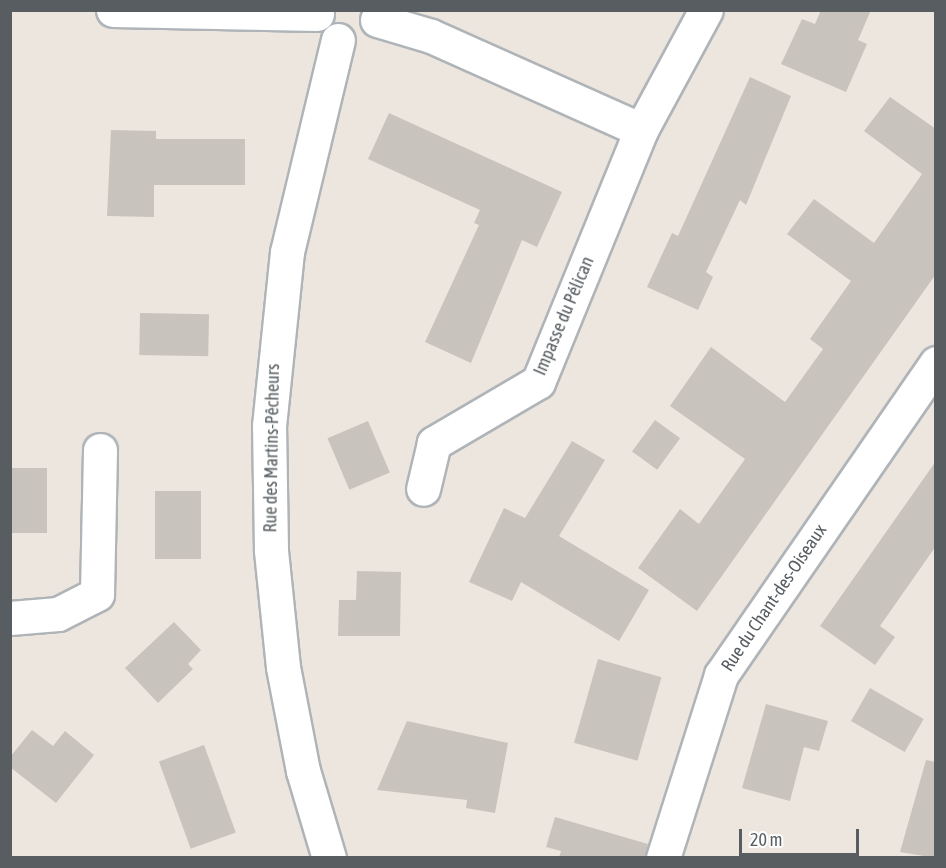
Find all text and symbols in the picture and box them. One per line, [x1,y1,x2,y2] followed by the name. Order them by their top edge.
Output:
[529,253,599,379] street label: Impasse du Pélican
[260,363,284,533] street label: Rue des Martins-Pêcheurs
[717,520,831,676] street label: Rue du Chant-des-Oiseaux
[742,817,862,855] scale bar
[750,829,782,850] text: 20 m

